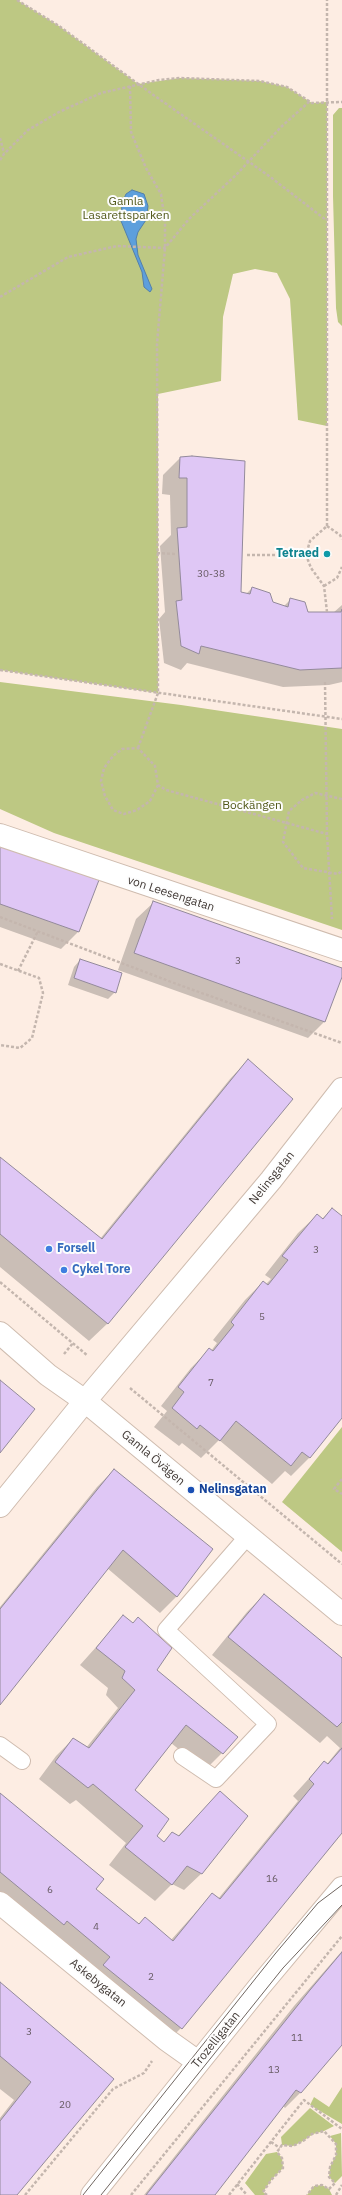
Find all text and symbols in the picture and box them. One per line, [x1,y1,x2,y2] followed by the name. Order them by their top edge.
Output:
[82,195,170,223] park label: Gamla Lasarettsparken
[276,547,319,561] place label: Tetraed
[322,549,332,559] marker: Tetraed
[197,568,225,580] house number: 30-38
[222,799,282,813] park label: Bockängen
[126,873,216,915] street label: von Leesengatan
[235,955,241,967] house number: 3
[246,1149,298,1207] street label: Nelinsgatan
[57,1242,95,1256] place label: Forsell
[44,1244,54,1254] marker: Forsell
[313,1244,319,1256] house number: 3
[72,1263,131,1277] place label: Cykel Tore
[59,1265,69,1275] marker: Cykel Tore
[259,1311,265,1323] house number: 5
[208,1377,214,1389] house number: 7
[118,1427,188,1489] street label: Gamla Övägen
[199,1483,267,1497] place label: Nelinsgatan
[186,1485,196,1495] marker: Nelinsgatan
[266,1873,278,1885] house number: 16
[47,1884,53,1896] house number: 6
[93,1921,99,1933] house number: 4
[67,1956,129,2010] street label: Askebygatan
[148,1971,154,1983] house number: 2
[189,2009,243,2071] street label: Trozelligatan
[26,2026,32,2038] house number: 3
[291,2032,303,2044] house number: 11
[268,2064,280,2076] house number: 13
[59,2099,71,2111] house number: 20

